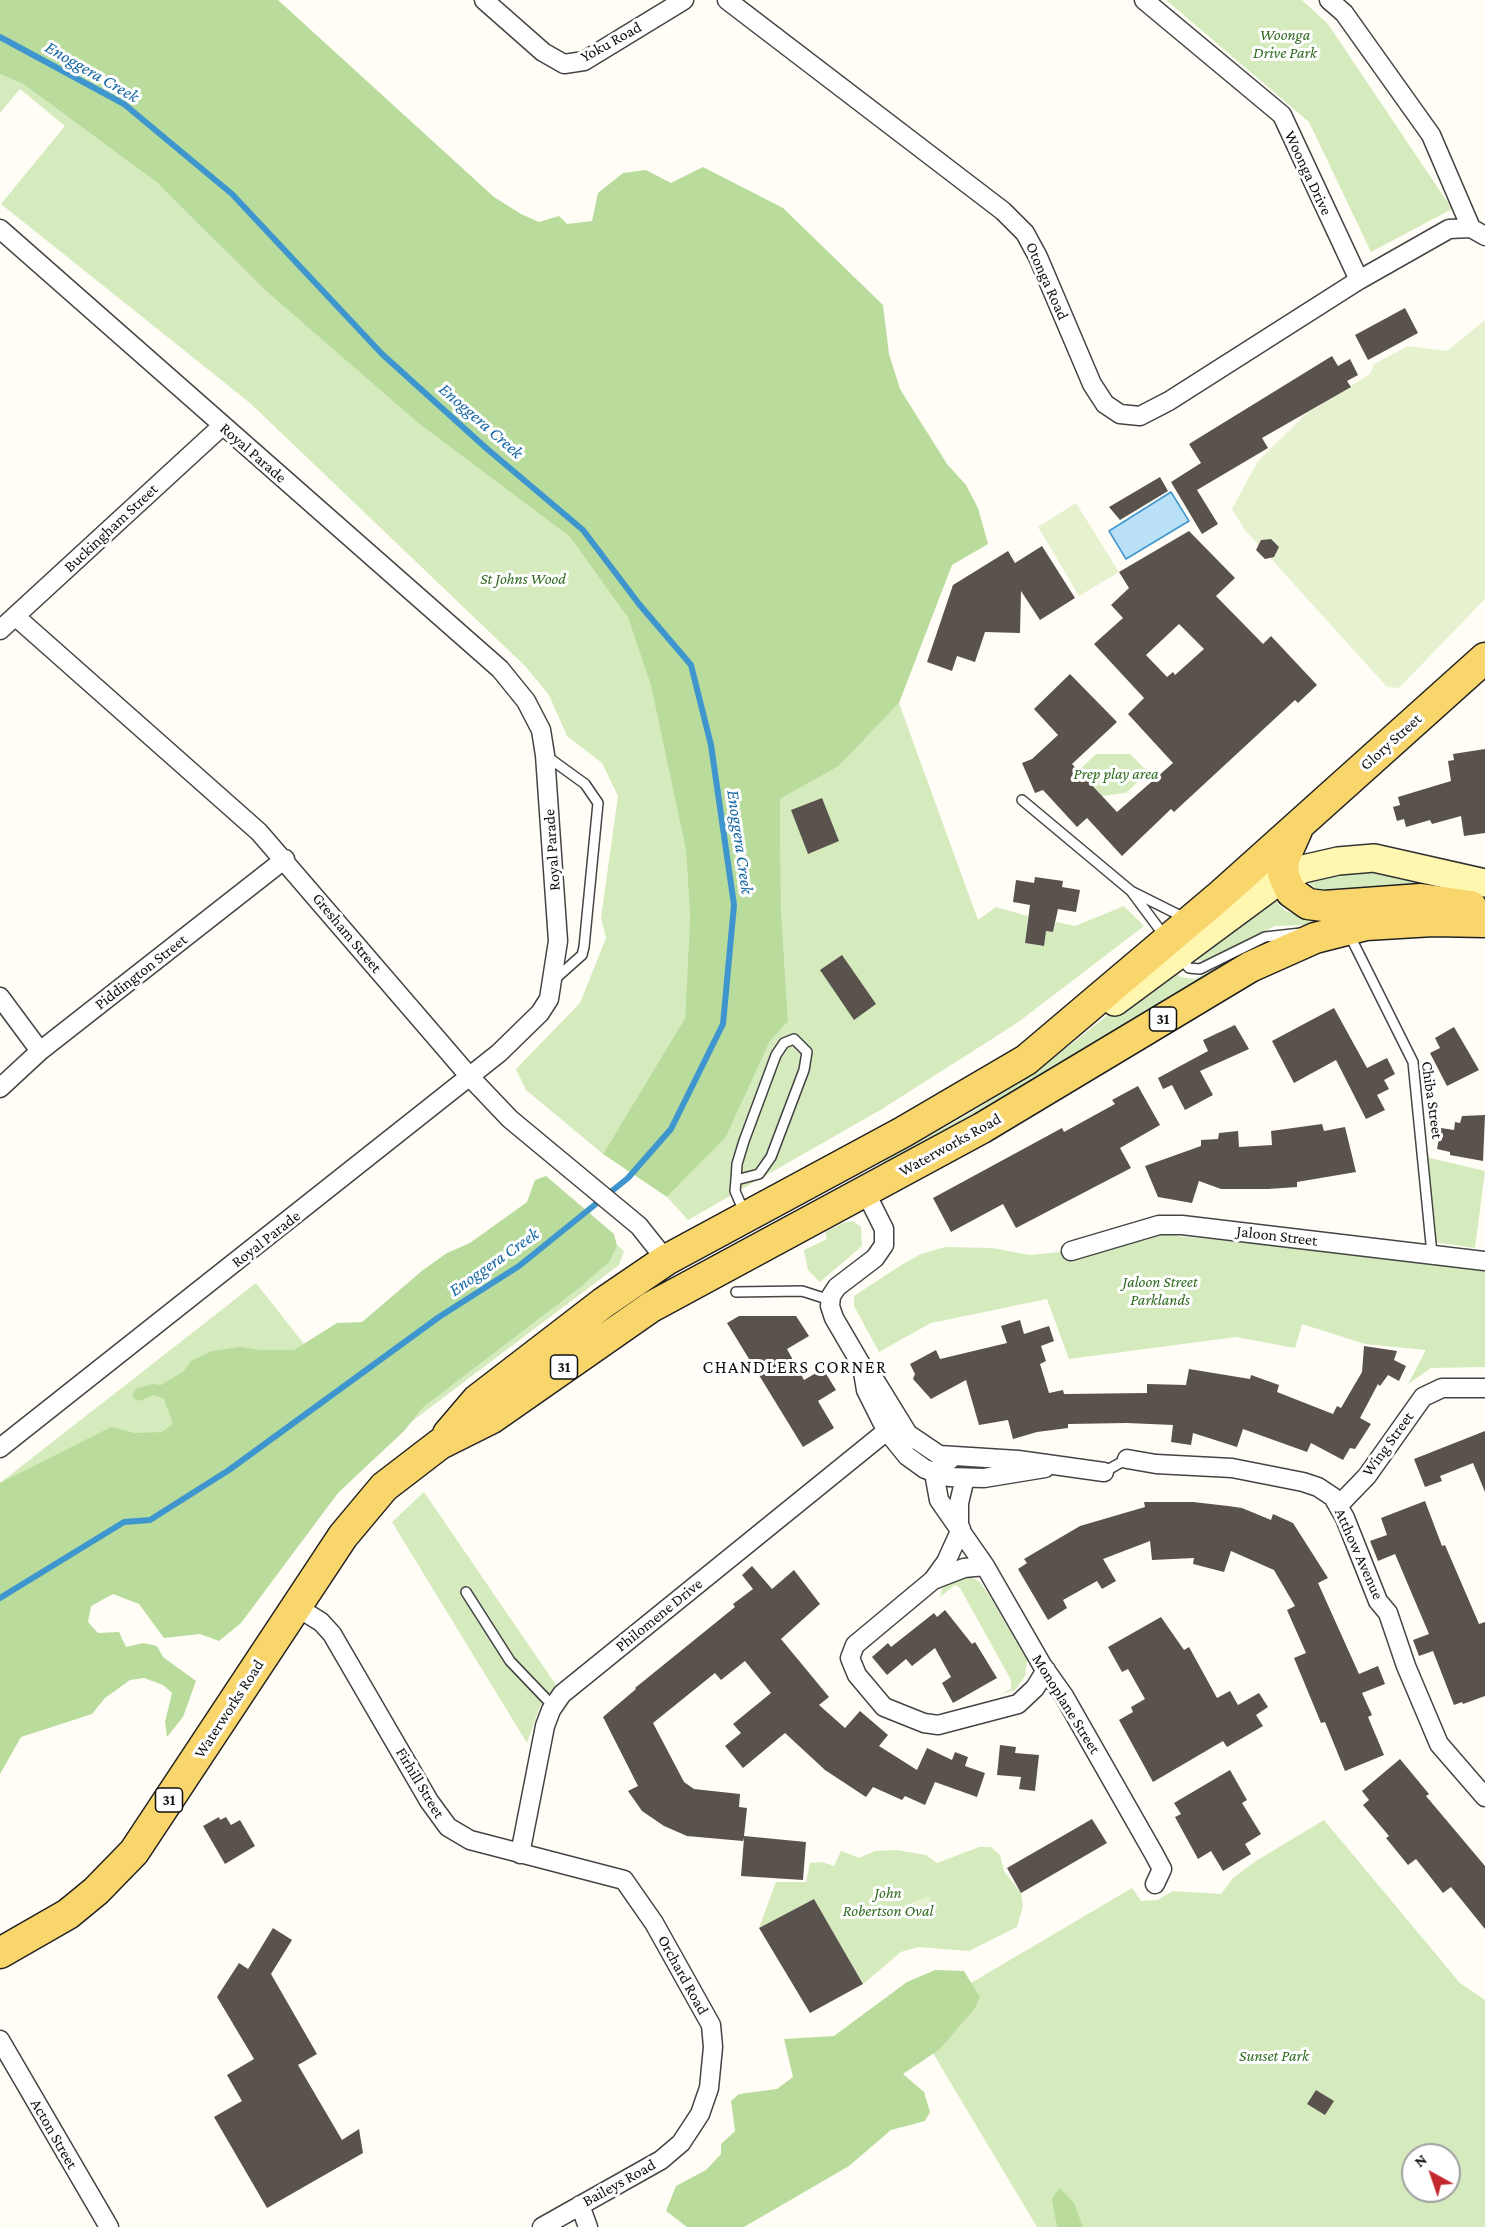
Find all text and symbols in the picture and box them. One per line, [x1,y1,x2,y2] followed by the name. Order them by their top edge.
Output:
[577,17,645,67] street label: Yoku Road
[1253,25,1317,63] park label: Woonga Drive Park
[41,36,143,108] water label: Enoggera Creek
[1280,128,1336,218] street label: Woonga Drive
[1021,239,1073,323] street label: Otonga Road
[434,378,528,464] water label: Enoggera Creek
[216,419,290,487] street label: Royal Parade
[60,480,162,576] street label: Buckingham Street
[480,569,566,589] park label: St Johns Wood
[1356,709,1426,775] street label: Glory Street
[1073,764,1159,784] park label: Prep play area
[722,788,758,896] water label: Enoggera Creek
[540,808,564,892] street label: Royal Parade
[308,889,386,977] street label: Gresham Street
[91,930,191,1014] street label: Piddington Street
[1150,1007,1176,1031] road number: 31
[1417,1060,1447,1140] street label: Chiba Street
[896,1109,1004,1181] street label: Waterworks Road
[228,1206,304,1272] street label: Royal Parade
[1235,1222,1319,1250] street label: Jaloon Street
[445,1223,543,1301] water label: Enoggera Creek
[1122,1272,1198,1310] park label: Jaloon Street Parklands
[550,1355,578,1379] road number: 31
[703,1356,887,1378] district label: CHANDLERS CORNER
[1358,1408,1418,1480] street label: Wing Street
[1330,1505,1388,1603] street label: Atthow Avenue
[612,1574,706,1656] street label: Philomene Drive
[1028,1651,1104,1757] street label: Monoplane Street
[190,1656,268,1762] street label: Waterworks Road
[391,1744,449,1822] street label: Firhill Street
[156,1788,182,1812] road number: 31
[843,1883,933,1921] park label: John Robertson Oval
[653,1932,713,2018] street label: Orchard Road
[1239,2046,1309,2066] park label: Sunset Park
[26,2095,82,2173] street label: Acton Street
[1401,2143,1461,2203] north arrow
[1411,2150,1430,2170] text: N
[579,2155,659,2211] street label: Baileys Road

